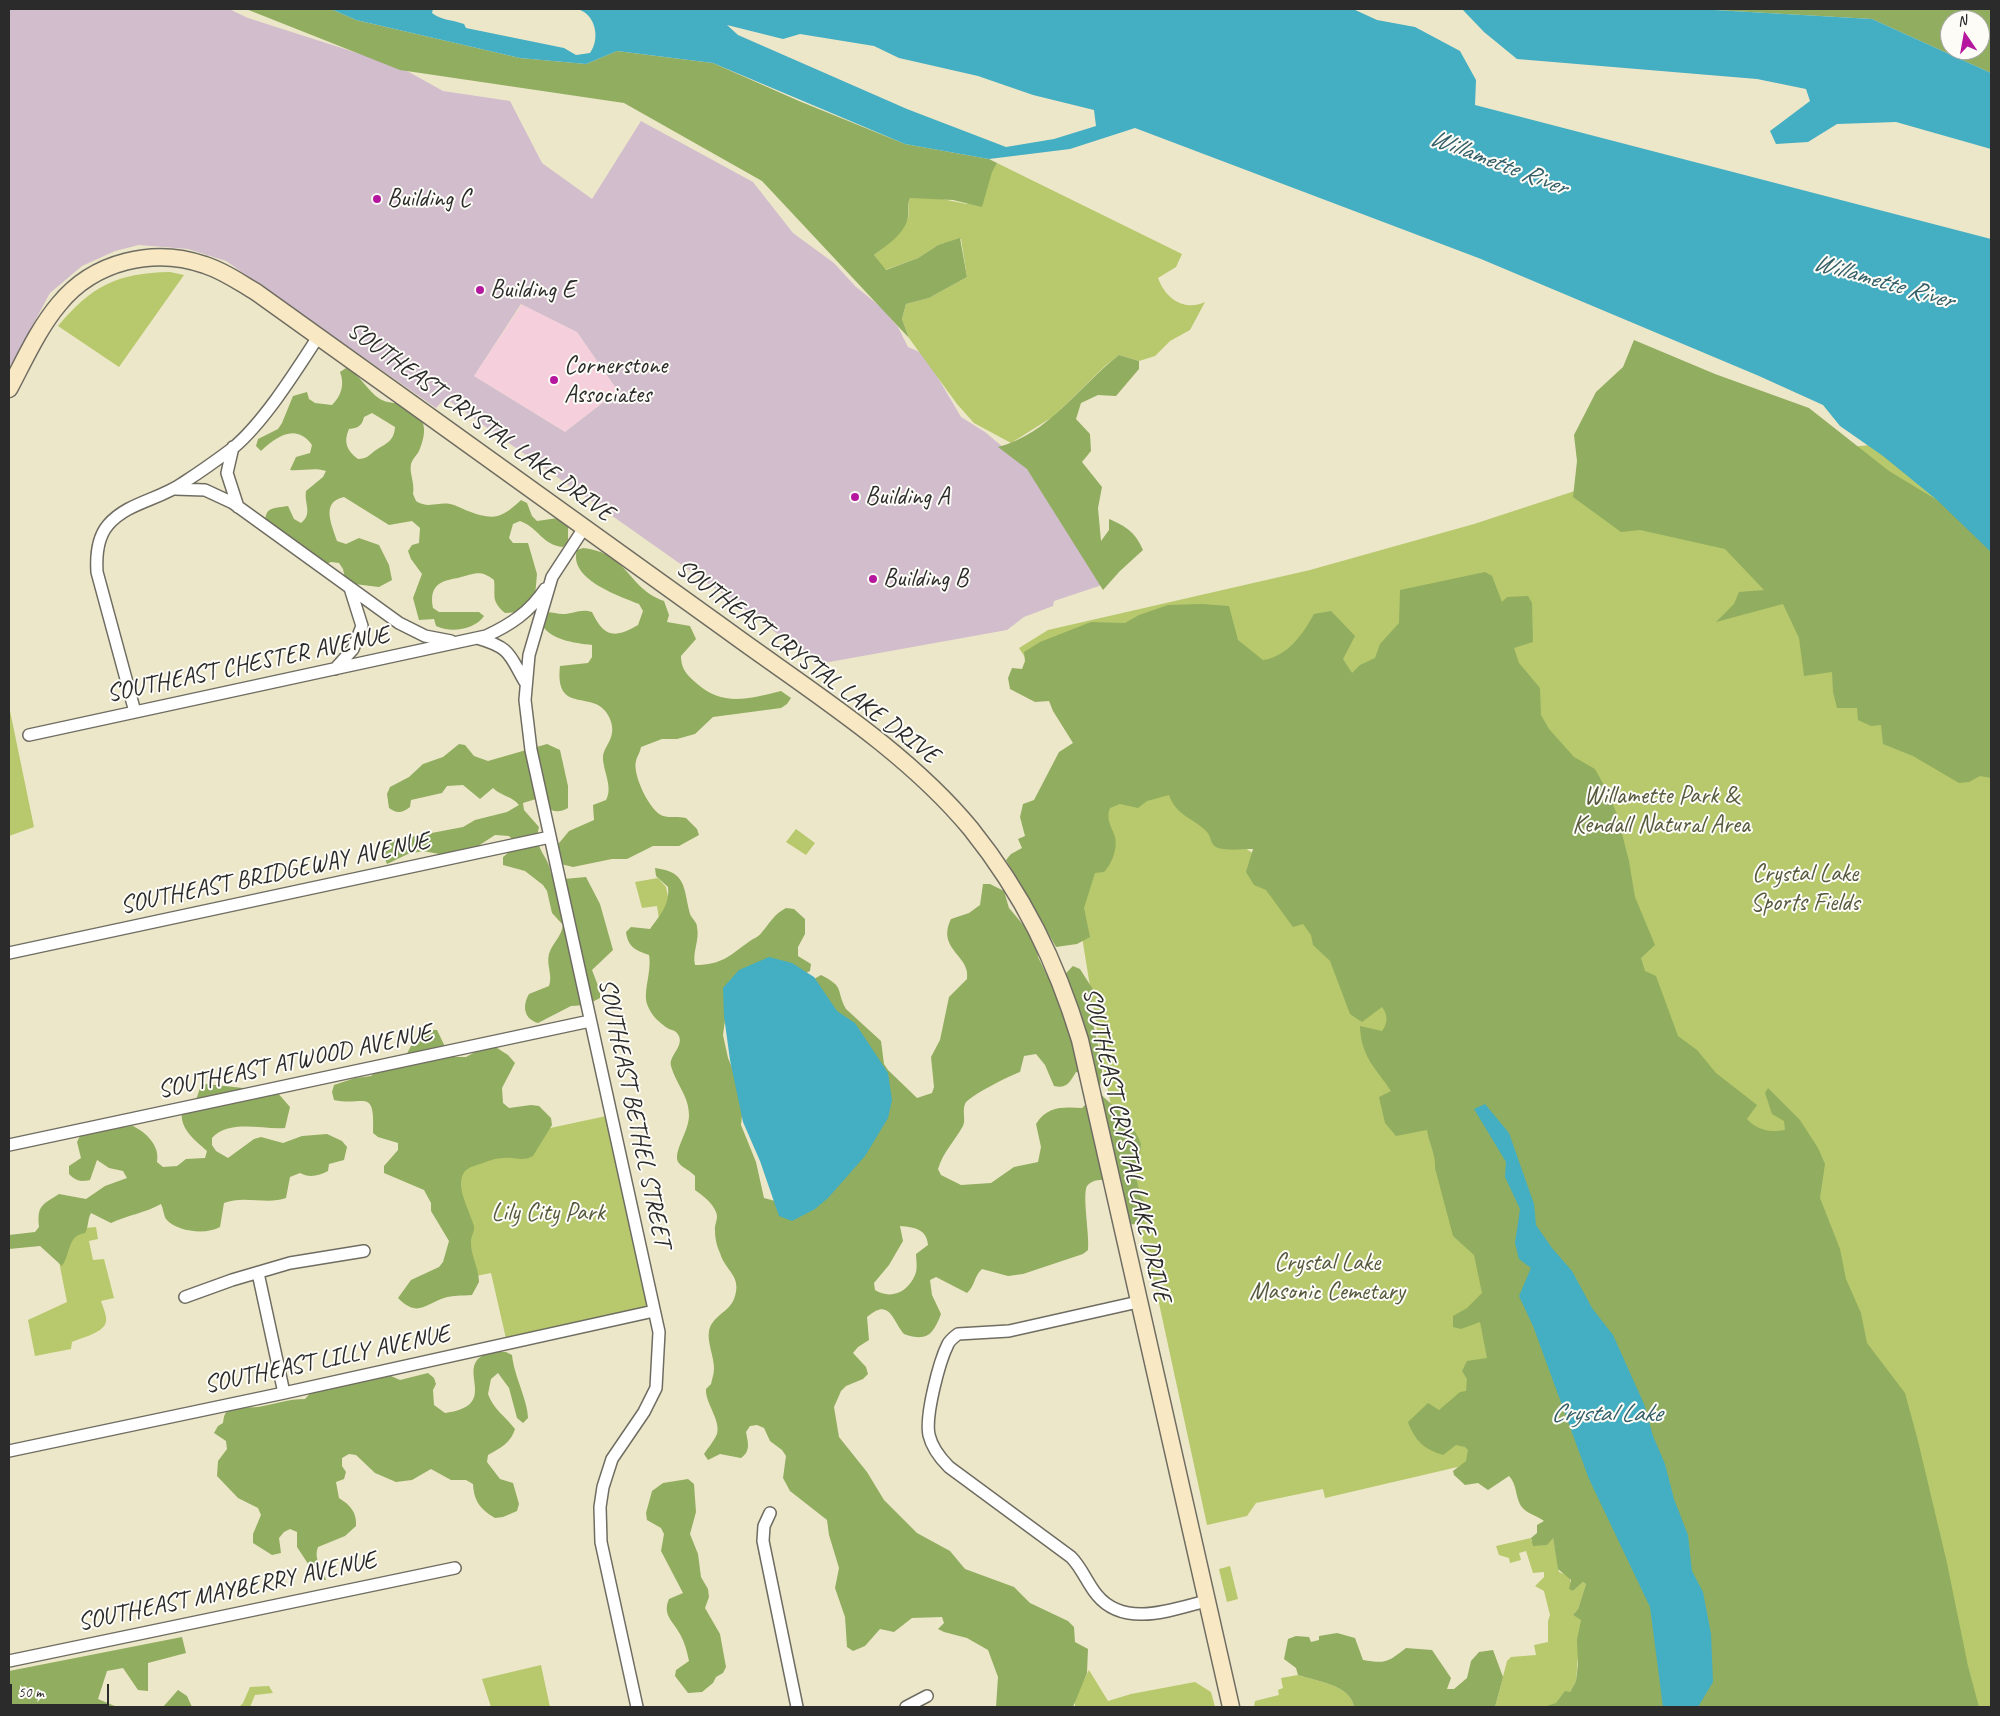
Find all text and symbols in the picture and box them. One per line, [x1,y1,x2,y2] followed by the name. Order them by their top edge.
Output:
[1940,10,1990,60] north arrow
[1956,12,1968,30] text: N
[1425,123,1571,203] water label: Willamette River
[387,184,471,214] place label: Building C
[371,193,383,205] marker: Building C
[1809,247,1957,317] water label: Willamette River
[490,275,575,305] place label: Building E
[474,284,486,296] marker: Building E
[341,315,619,529] street label: SOUTHEAST CRYSTAL LAKE DRIVE
[564,351,667,410] place label: Cornerstone Associates
[548,374,560,386] marker: Cornerstone Associates
[865,482,949,512] place label: Building A
[849,491,861,503] marker: Building A
[670,553,944,771] street label: SOUTHEAST CRYSTAL LAKE DRIVE
[883,564,968,594] place label: Building B
[867,573,879,585] marker: Building B
[104,620,392,710] street label: SOUTHEAST CHESTER AVENUE
[1572,781,1750,840] park label: Willamette Park & Kendall Natural Area
[118,827,432,921] street label: SOUTHEAST BRIDGEWAY AVENUE
[1750,859,1860,918] park label: Crystal Lake Sports Fields
[591,976,677,1250] street label: SOUTHEAST BETHEL STREET
[1075,985,1177,1305] street label: SOUTHEAST CRYSTAL LAKE DRIVE
[155,1018,435,1106] street label: SOUTHEAST ATWOOD AVENUE
[491,1198,605,1228] park label: Lily City Park
[1249,1248,1405,1307] park label: Crystal Lake Masonic Cemetary
[202,1319,452,1401] street label: SOUTHEAST LILLY AVENUE
[1551,1398,1661,1430] water label: Crystal Lake
[75,1546,379,1638] street label: SOUTHEAST MAYBERRY AVENUE
[12,1674,111,1706] scale bar
[18,1683,44,1702] text: 50 m

